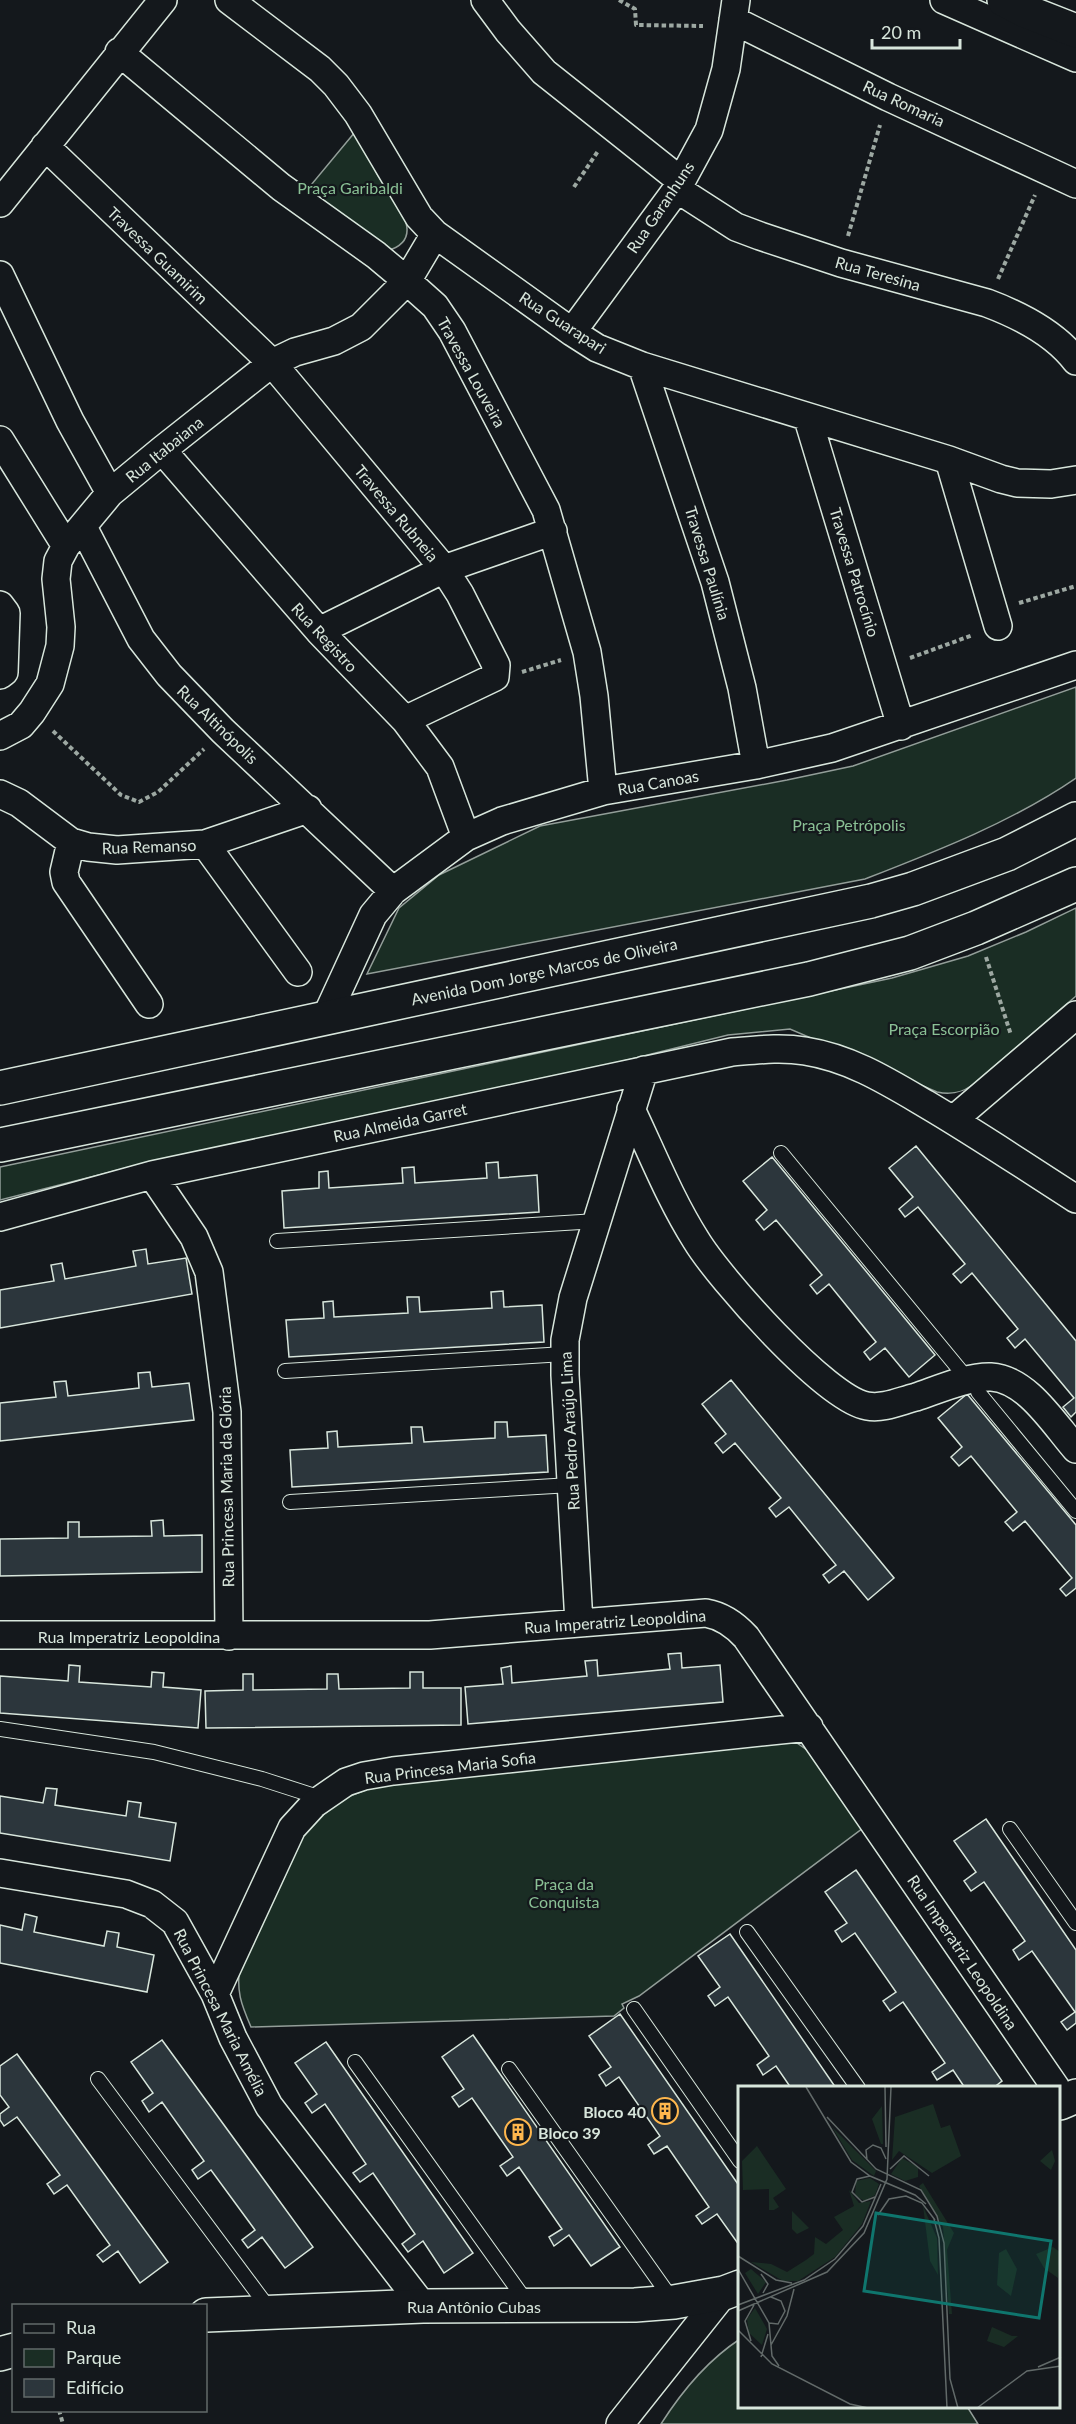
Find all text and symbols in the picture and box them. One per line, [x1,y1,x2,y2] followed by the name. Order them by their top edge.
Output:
[872,12,960,50] scale bar
[881,21,921,43] text: 20 m
[860,76,948,130] street label: Rua Romaria
[622,157,698,256] street label: Rua Garanhuns
[297,178,403,197] park label: Praça Garibaldi
[104,202,212,308] street label: Travessa Guamirim
[833,252,923,294] street label: Rua Teresina
[516,287,610,357] street label: Rua Guarapari
[434,314,510,430] street label: Travessa Louveira
[121,412,207,486] street label: Rua Itabaiana
[351,461,443,565] street label: Travessa Rubneia
[682,504,734,622] street label: Travessa Paulínia
[826,505,884,639] street label: Travessa Patrocínio
[288,598,362,676] street label: Rua Registro
[174,681,262,767] street label: Rua Altinópolis
[616,765,700,798] street label: Rua Canoas
[792,815,906,834] park label: Praça Petrópolis
[101,835,197,857] street label: Rua Remanso
[409,933,679,1009] street label: Avenida Dom Jorge Marcos de Oliveira
[888,1019,1000,1038] park label: Praça Escorpião
[331,1098,469,1145] street label: Rua Almeida Garret
[555,1351,583,1511] street label: Rua Pedro Araújo Lima
[215,1386,237,1588] street label: Rua Princesa Maria da Glória
[523,1605,707,1637] street label: Rua Imperatriz Leopoldina
[38,1627,220,1646] street label: Rua Imperatriz Leopoldina
[363,1747,537,1787] street label: Rua Princesa Maria Sofia
[904,1871,1022,2033] street label: Rua Imperatriz Leopoldina
[529,1874,599,1911] park label: Praça da Conquista
[170,1925,272,2099] street label: Rua Princesa Maria Amélia
[738,2086,1061,2409] inset map
[650,2096,680,2126] building icon: Bloco 40
[583,2102,646,2121] place label: Bloco 40
[503,2117,533,2147] building icon: Bloco 39
[538,2123,601,2142] place label: Bloco 39
[407,2297,541,2316] street label: Rua Antônio Cubas
[12,2304,207,2412] legend
[66,2316,96,2338] text: Rua
[66,2346,121,2368] text: Parque
[66,2376,124,2398] text: Edifício

